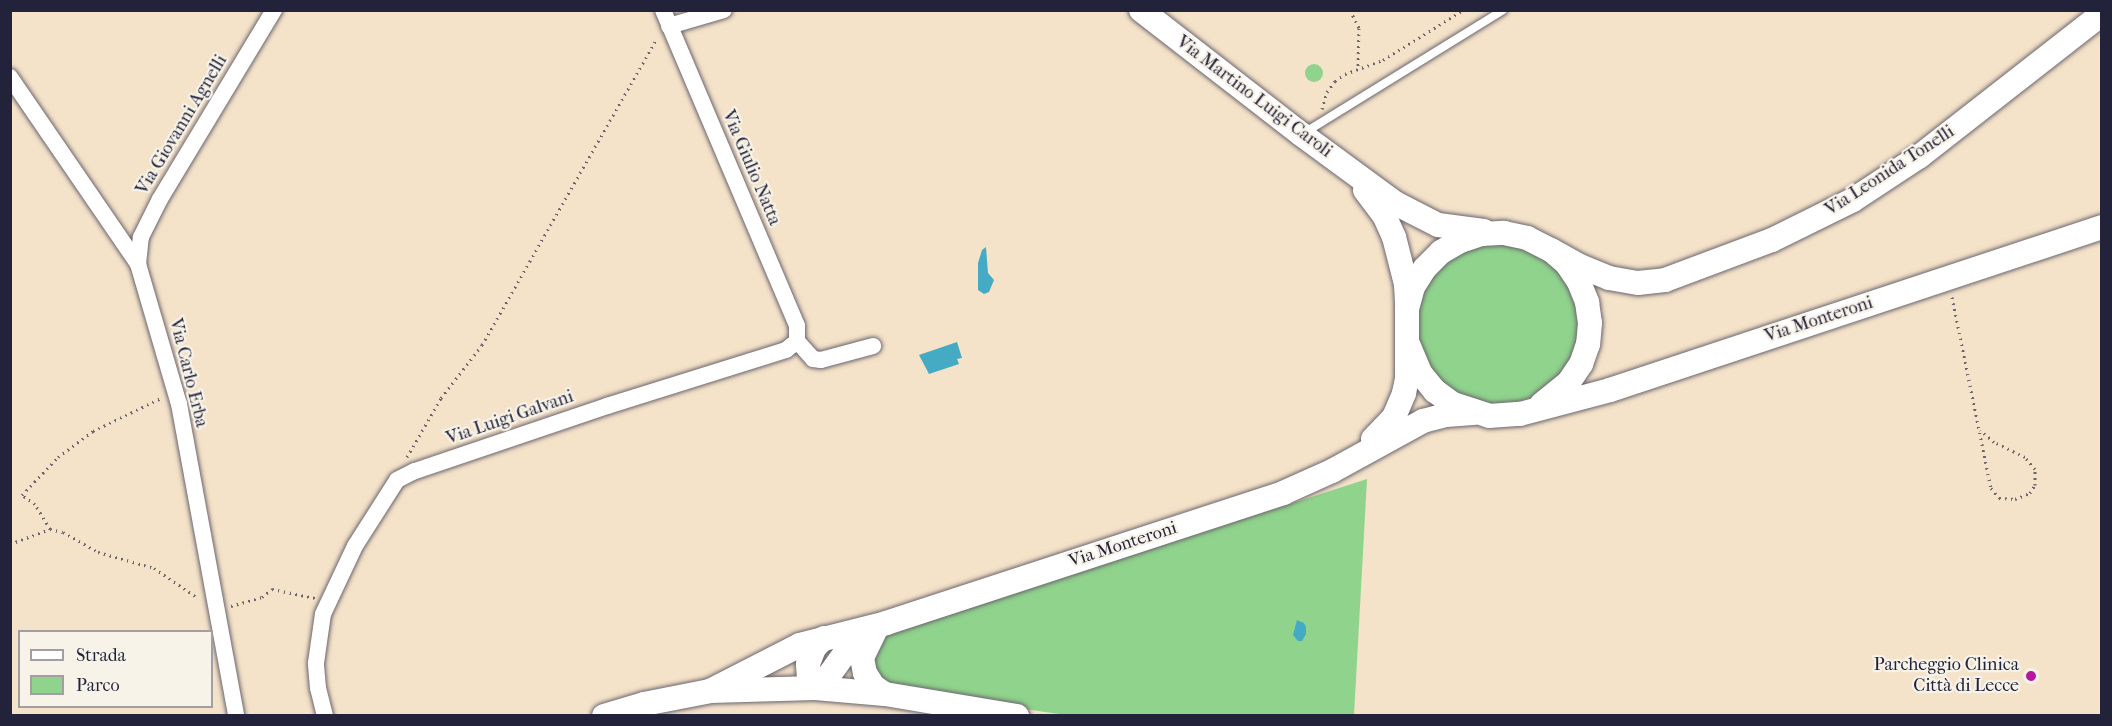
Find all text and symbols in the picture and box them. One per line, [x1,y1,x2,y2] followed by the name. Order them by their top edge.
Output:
[1172,31,1336,163] street label: Via Martino Luigi Caroli
[132,51,232,199] street label: Via Giovanni Agnelli
[717,107,785,229] street label: Via Giulio Natta
[1821,121,1959,221] street label: Via Leonida Tonelli
[1762,292,1876,348] street label: Via Monteroni
[164,316,212,430] street label: Via Carlo Erba
[444,386,576,450] street label: Via Luigi Galvani
[1066,517,1180,573] street label: Via Monteroni
[18,630,213,708] legend
[76,645,126,666] text: Strada
[1874,655,2019,698] place label: Parcheggio Clinica Città di Lecce
[2024,669,2038,683] marker: Parcheggio Clinica Città di Lecce
[76,675,120,696] text: Parco

